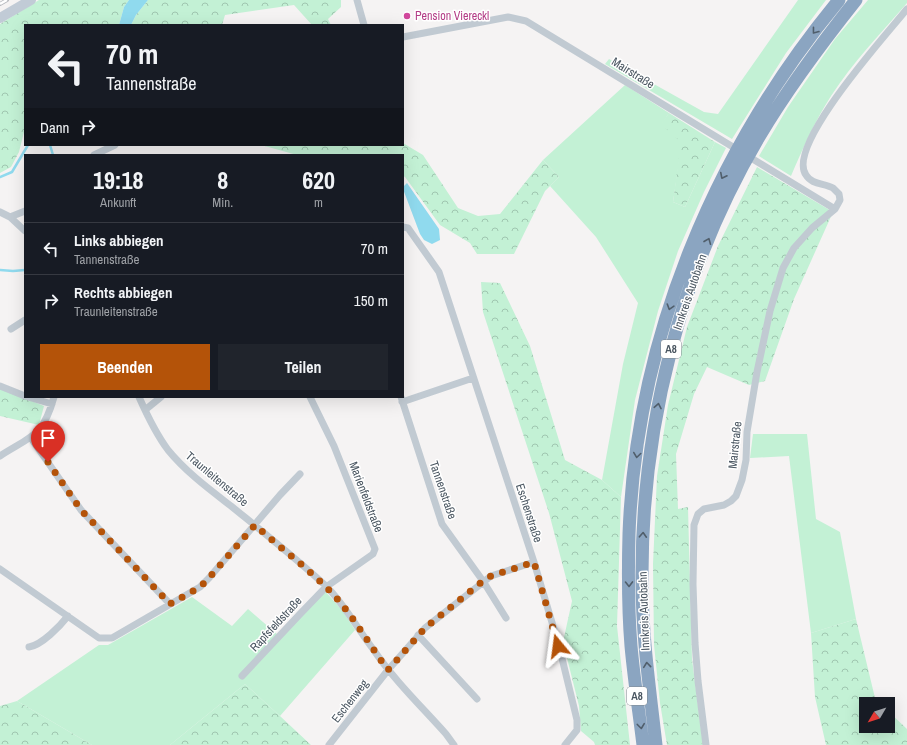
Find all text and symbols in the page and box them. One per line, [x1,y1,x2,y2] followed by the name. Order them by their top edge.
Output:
[415,8,489,24] place label: Pension Viereckl
[402,11,412,21] marker: Pension Viereckl
[812,26,819,33] one-way arrow
[106,35,158,73] text: 70 m
[40,40,92,92] icon: left
[609,54,657,92] street label: Mairstraße
[106,71,197,96] text: Tannenstraße
[77,116,99,138] icon: right
[40,117,69,138] text: Dann
[93,164,143,196] text: 19:18
[217,164,228,196] text: 8
[302,164,335,196] text: 620
[720,171,728,179] one-way arrow
[100,194,136,211] text: Ankunft
[212,194,233,211] text: Min.
[314,194,323,211] text: m
[74,230,164,251] text: Links abbiegen
[40,238,62,260] icon: left
[361,238,388,259] text: 70 m
[703,238,711,245] one-way arrow
[74,251,139,268] text: Tannenstraße
[670,252,710,332] street label: Innkreis Autobahn
[74,282,172,303] text: Rechts abbiegen
[40,290,62,312] icon: right
[354,290,388,311] text: 150 m
[74,303,158,320] text: Traunleitenstraße
[666,303,675,310] one-way arrow
[661,340,681,358] road number: A8
[40,344,210,390] button: Beenden
[218,344,388,390] button: Teilen
[654,403,662,409] one-way arrow
[31,421,65,462] pin
[725,421,745,469] street label: Mairstraße
[37,427,59,449] icon: arrive
[182,448,252,510] street label: Traunleitenstraße
[633,452,642,458] one-way arrow
[345,459,387,535] street label: Marienfeldstraße
[426,459,460,521] street label: Tannenstraße
[512,482,546,544] street label: Eschenstraße
[639,532,647,538] one-way arrow
[635,571,653,651] street label: Innkreis Autobahn
[625,581,633,587] one-way arrow
[246,593,306,655] street label: Rapfsfeldstraße
[537,625,579,667] position arrow
[643,661,652,668] one-way arrow
[328,676,372,726] street label: Eschenweg
[627,687,647,705] road number: A8
[859,697,895,733] north arrow
[859,697,895,733] map controls
[636,723,645,730] one-way arrow

